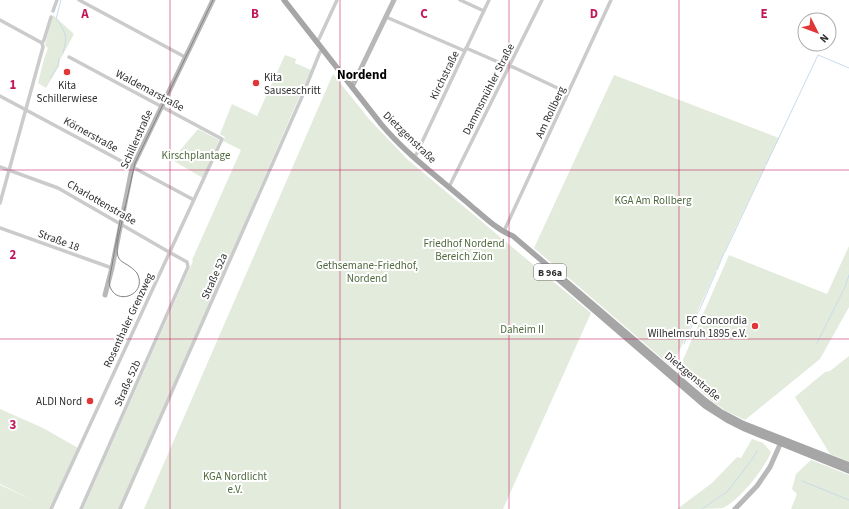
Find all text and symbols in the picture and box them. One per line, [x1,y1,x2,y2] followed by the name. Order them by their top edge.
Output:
[80,5,89,23] text: A
[251,5,259,23] text: B
[420,5,428,23] text: C
[590,5,598,23] text: D
[760,5,768,23] text: E
[797,12,837,52] north arrow
[816,31,832,46] text: N
[459,40,518,138] street label: Dammsmühler Straße
[426,48,463,102] street label: Kirchstraße
[113,66,187,115] street label: Waldemarstraße
[337,66,387,84] district label: Nordend
[62,67,72,77] marker: Kita Schillerwiese
[264,70,321,98] place label: Kita Sauseschritt
[10,76,17,94] text: 1
[37,78,98,106] place label: Kita Schillerwiese
[251,78,261,88] marker: Kita Sauseschritt
[532,83,569,141] street label: Am Rollberg
[117,107,156,171] street label: Schillerstraße
[380,108,440,167] street label: Dietzgenstraße
[61,113,121,156] street label: Körnerstraße
[162,148,231,163] park label: Kirschplantage
[64,177,140,229] street label: Charlottenstraße
[615,193,692,208] park label: KGA Am Rollberg
[36,226,82,255] street label: Straße 18
[423,236,505,264] park label: Friedhof Nordend Bereich Zion
[10,246,17,264] text: 2
[198,251,231,302] street label: Straße 52a
[316,258,418,286] park label: Gethsemane-Friedhof, Nordend
[534,264,566,280] road number: B 96a
[100,270,157,370] street label: Rosenthaler Grenzweg
[648,313,747,341] place label: FC Concordia Wilhelmsruh 1895 e.V.
[750,321,760,331] marker: FC Concordia Wilhelmsruh 1895 e.V.
[500,322,544,337] park label: Daheim II
[661,348,724,405] street label: Dietzgenstraße
[111,358,144,409] street label: Straße 52b
[36,394,82,409] place label: ALDI Nord
[85,396,95,406] marker: ALDI Nord
[10,416,17,434] text: 3
[203,469,267,497] park label: KGA Nordlicht e.V.

